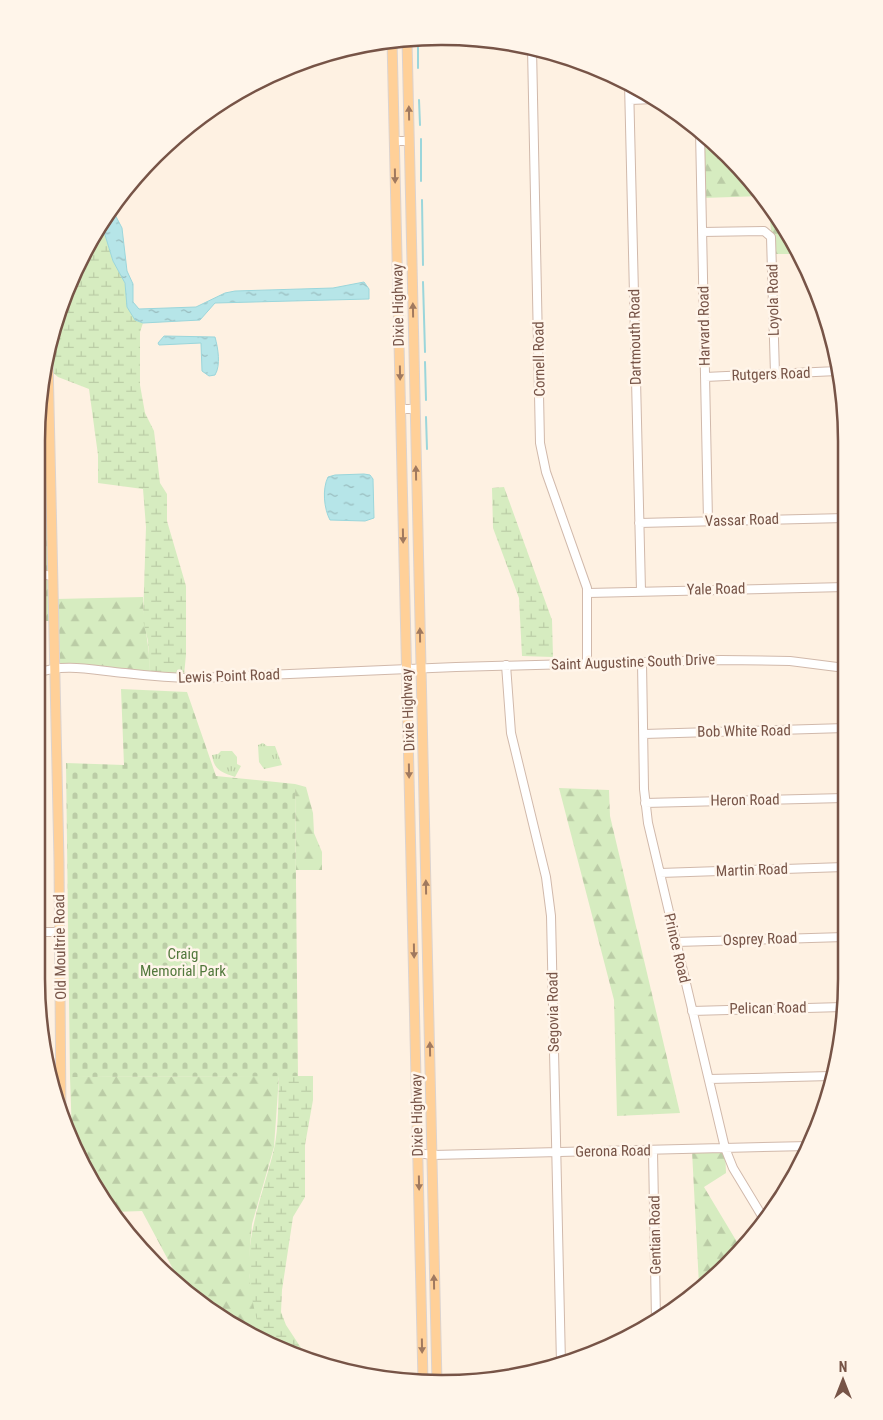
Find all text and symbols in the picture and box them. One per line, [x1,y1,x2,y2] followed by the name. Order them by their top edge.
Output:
[404,104,412,120] one-way arrow
[392,168,400,184] one-way arrow
[388,263,408,347] street label: Dixie Highway
[763,264,783,336] street label: Loyola Road
[694,286,714,366] street label: Harvard Road
[625,289,645,385] street label: Dartmouth Road
[409,302,417,318] one-way arrow
[529,321,549,397] street label: Cornell Road
[731,364,811,384] street label: Rutgers Road
[396,366,404,382] one-way arrow
[412,464,420,480] one-way arrow
[705,510,779,530] street label: Vassar Road
[400,528,408,544] one-way arrow
[687,579,745,599] street label: Yale Road
[416,627,424,643] one-way arrow
[551,650,715,674] street label: Saint Augustine South Drive
[178,665,280,687] street label: Lewis Point Road
[398,668,418,752] street label: Dixie Highway
[697,721,791,741] street label: Bob White Road
[406,763,414,779] one-way arrow
[710,790,780,810] street label: Heron Road
[716,860,788,880] street label: Martin Road
[422,879,430,895] one-way arrow
[50,894,70,1000] street label: Old Moultrie Road
[660,911,694,985] street label: Prince Road
[722,929,798,949] street label: Osprey Road
[410,943,418,959] one-way arrow
[140,945,226,980] park label: Craig Memorial Park
[543,972,563,1052] street label: Segovia Road
[729,998,807,1018] street label: Pelican Road
[426,1041,434,1057] one-way arrow
[407,1073,427,1157] street label: Dixie Highway
[575,1141,651,1161] street label: Gerona Road
[415,1175,423,1191] one-way arrow
[645,1195,665,1275] street label: Gentian Road
[430,1274,438,1290] one-way arrow
[418,1338,426,1354] one-way arrow
[818,1355,868,1405] north arrow
[839,1359,847,1375] text: N

